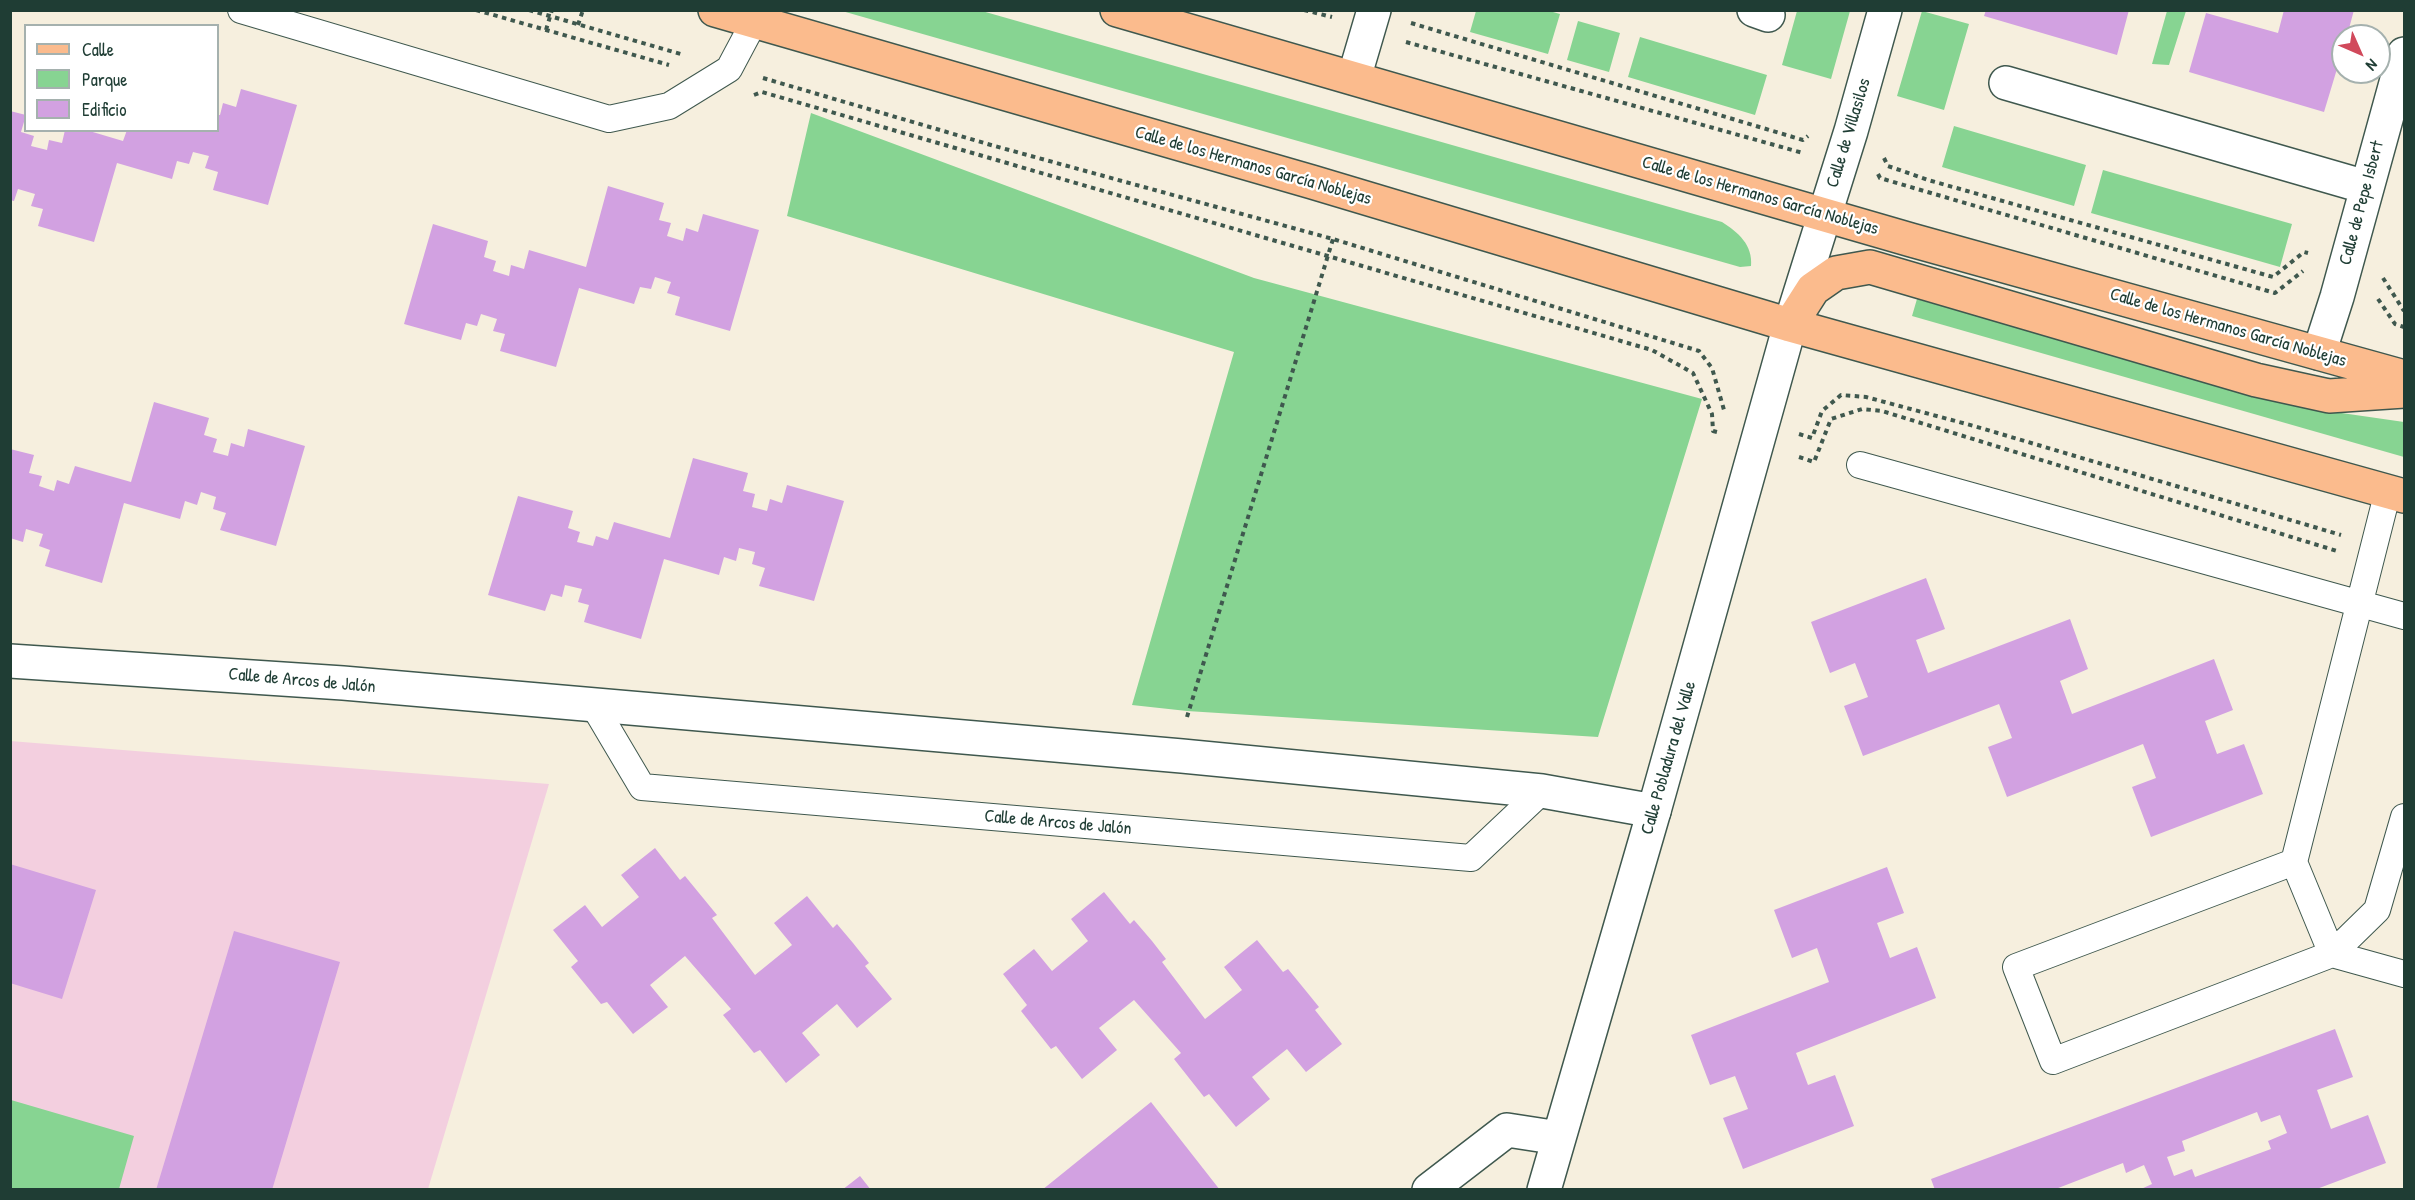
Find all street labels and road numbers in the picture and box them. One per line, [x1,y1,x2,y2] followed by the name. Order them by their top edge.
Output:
[1822,76,1876,190] street label: Calle de Villasilos
[1132,122,1374,210] street label: Calle de los Hermanos García Noblejas
[2335,138,2389,268] street label: Calle de Pepe Isbert
[1639,152,1881,240] street label: Calle de los Hermanos García Noblejas
[2107,284,2349,372] street label: Calle de los Hermanos García Noblejas
[228,664,376,698] street label: Calle de Arcos de Jalón
[1637,679,1701,837] street label: Calle Pobladura del Valle
[984,806,1132,840] street label: Calle de Arcos de Jalón

